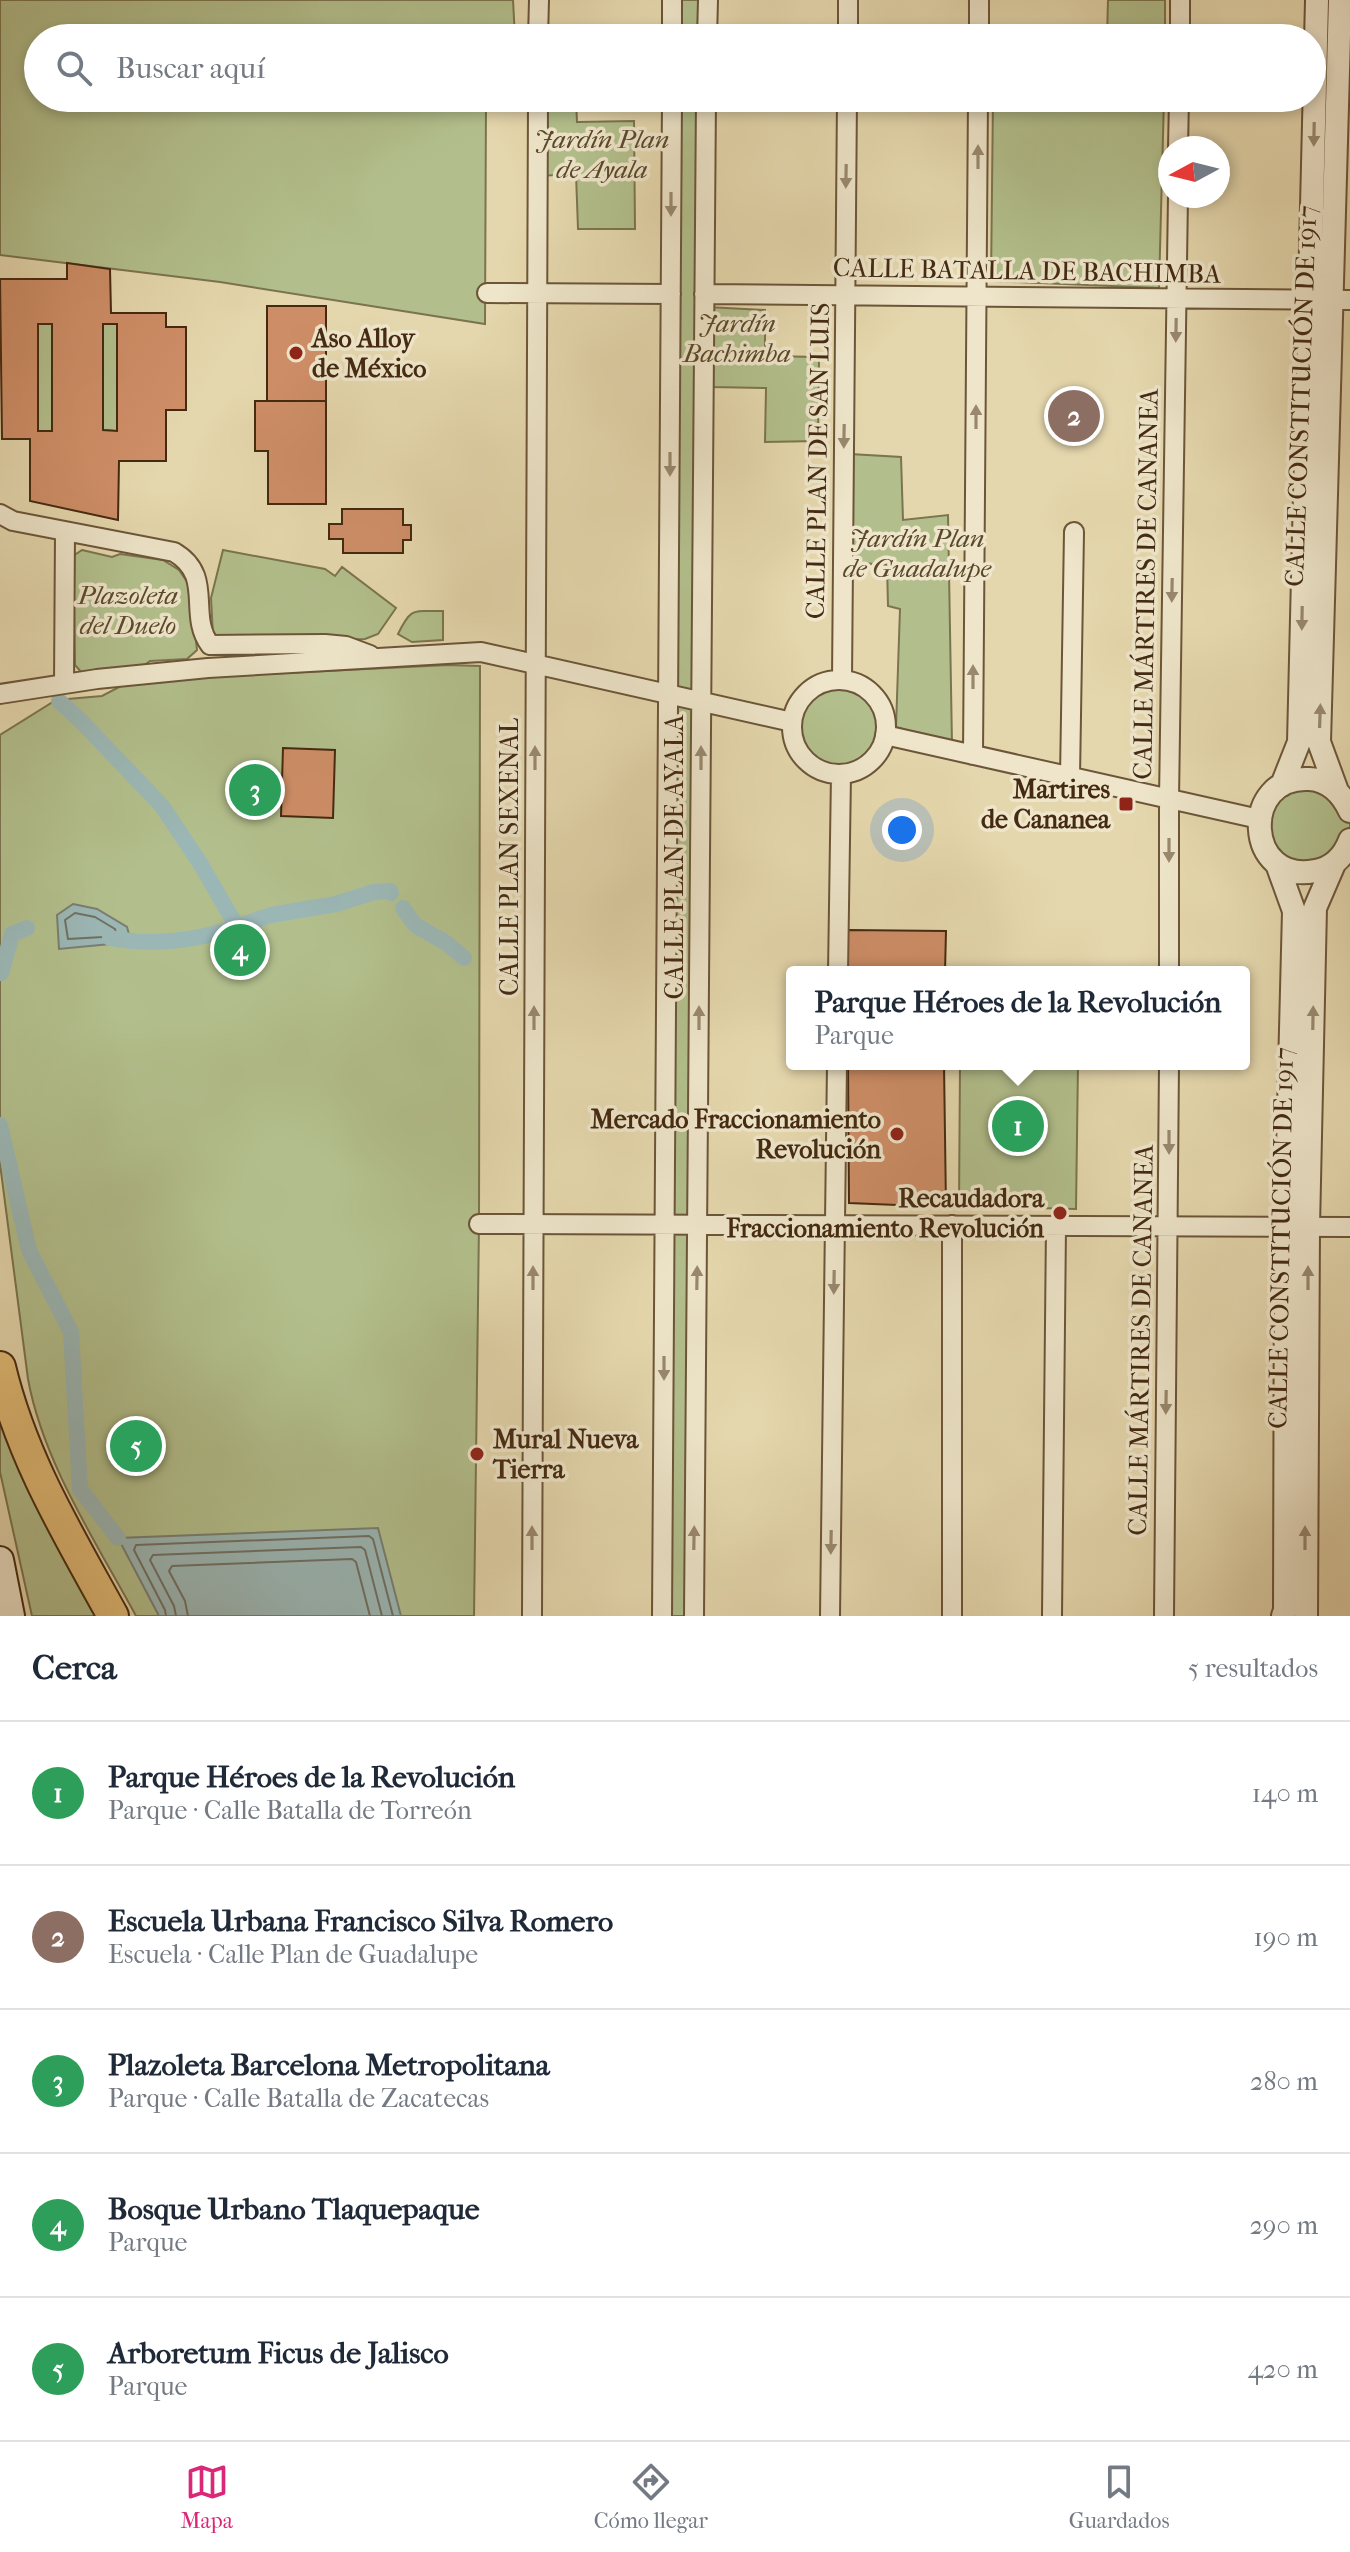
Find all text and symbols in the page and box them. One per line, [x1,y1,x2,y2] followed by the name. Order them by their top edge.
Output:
[24,24,1326,112] search box
[52,46,96,90] icon: search
[116,51,265,86] text: Buscar aquí
[1307,122,1320,147] one-way arrow
[535,124,669,185] park label: Jardín Plan de Ayala
[1158,136,1230,208] north arrow
[972,144,984,169] one-way arrow
[840,164,852,189] one-way arrow
[665,192,677,217] one-way arrow
[1278,205,1323,587] street label: CALLE CONSTITUCIÓN DE 1917
[833,252,1222,290] street label: CALLE BATALLA DE BACHIMBA
[800,303,836,619] street label: CALLE PLAN DE SAN LUIS
[681,308,791,369] park label: Jardín Bachimba
[1169,318,1182,343] one-way arrow
[310,323,426,384] place label: Aso Alloy de México
[287,344,305,362] marker: Aso Alloy de México
[1048,386,1100,446] pin: 2
[1126,387,1165,780] street label: CALLE MÁRTIRES DE CANANEA
[969,404,982,429] one-way arrow
[838,424,850,449] one-way arrow
[664,452,676,477] one-way arrow
[843,523,993,584] park label: Jardín Plan de Guadalupe
[1166,578,1178,603] one-way arrow
[77,580,178,641] park label: Plazoleta del Duelo
[1296,606,1309,631] one-way arrow
[967,664,980,689] one-way arrow
[1314,703,1327,728] one-way arrow
[659,713,690,999] street label: CALLE PLAN DE AYALA
[494,718,525,996] street label: CALLE PLAN SEXENAL
[529,745,541,770] one-way arrow
[695,745,707,770] one-way arrow
[229,760,281,820] pin: 3
[981,774,1111,835] place label: Martires de Cananea
[1117,795,1135,813] marker: Martires de Cananea
[882,810,922,850] your location
[1163,838,1175,863] one-way arrow
[214,920,266,980] pin: 4
[786,966,1250,1070] popup
[814,985,1222,1020] text: Parque Héroes de la Revolución
[528,1005,540,1030] one-way arrow
[693,1005,705,1030] one-way arrow
[1307,1005,1319,1030] one-way arrow
[814,1020,894,1051] text: Parque
[1261,1047,1300,1429] street label: CALLE CONSTITUCIÓN DE 1917
[992,1096,1044,1156] pin: 1
[590,1104,882,1165] place label: Mercado Fraccionamiento Revolución
[888,1125,906,1143] marker: Mercado Fraccionamiento Revolución
[1163,1130,1175,1155] one-way arrow
[1121,1143,1160,1536] street label: CALLE MÁRTIRES DE CANANEA
[725,1183,1045,1244] place label: Recaudadora Fraccionamiento Revolución
[1051,1204,1069,1222] marker: Recaudadora Fraccionamiento Revolución
[527,1265,539,1290] one-way arrow
[691,1265,703,1290] one-way arrow
[1301,1265,1314,1290] one-way arrow
[828,1270,840,1295] one-way arrow
[658,1356,670,1381] one-way arrow
[1160,1390,1173,1415] one-way arrow
[110,1416,162,1476] pin: 5
[492,1424,639,1485] place label: Mural Nueva Tierra
[468,1445,486,1463] marker: Mural Nueva Tierra
[526,1525,538,1550] one-way arrow
[688,1525,701,1550] one-way arrow
[1299,1525,1311,1550] one-way arrow
[825,1530,837,1555] one-way arrow
[32,1648,117,1688] text: Cerca
[1188,1653,1318,1684] text: 5 resultados
[108,1760,515,1795] text: Parque Héroes de la Revolución
[53,1778,63,1809] text: 1
[1252,1778,1318,1809] text: 140 m
[108,1795,472,1826] text: Parque · Calle Batalla de Torreón
[108,1904,613,1939] text: Escuela Urbana Francisco Silva Romero
[51,1922,65,1953] text: 2
[1254,1922,1318,1953] text: 190 m
[108,1939,478,1970] text: Escuela · Calle Plan de Guadalupe
[108,2048,550,2083] text: Plazoleta Barcelona Metropolitana
[53,2066,63,2097] text: 3
[1250,2066,1318,2097] text: 280 m
[108,2083,489,2114] text: Parque · Calle Batalla de Zacatecas
[108,2192,480,2227] text: Bosque Urbano Tlaquepaque
[50,2210,66,2241] text: 4
[1249,2210,1318,2241] text: 290 m
[108,2227,187,2258] text: Parque
[108,2336,449,2371] text: Arboretum Ficus de Jalisco
[52,2354,64,2385] text: 5
[1248,2354,1318,2385] text: 420 m
[108,2371,187,2402] text: Parque
[180,2460,233,2534] tab: Mapa
[594,2460,708,2534] tab: Cómo llegar
[1069,2460,1170,2534] tab: Guardados

